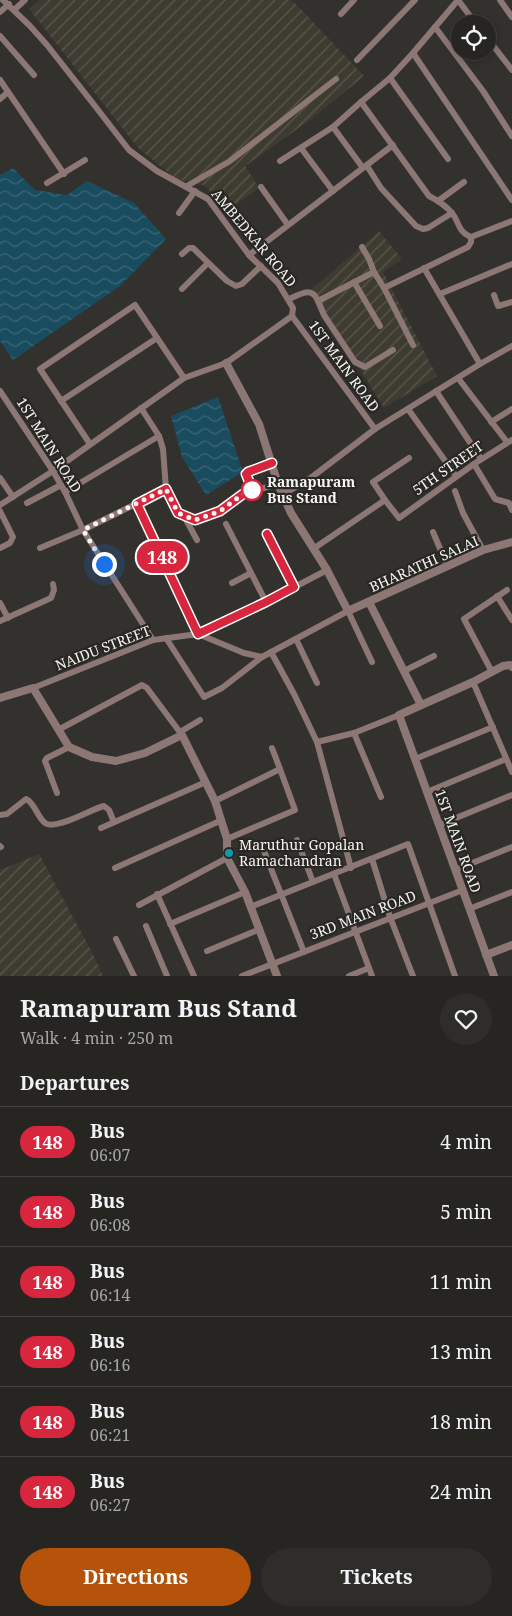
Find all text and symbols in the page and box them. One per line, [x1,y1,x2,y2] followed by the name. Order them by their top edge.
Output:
[451,15,496,60] map controls
[451,15,496,60] button: locate
[208,185,301,291] street label: AMBEDKAR ROAD
[305,316,384,415] street label: 1ST MAIN ROAD
[13,394,86,496] street label: 1ST MAIN ROAD
[409,436,487,499] street label: 5TH STREET
[267,472,355,507] place label: Ramapuram Bus Stand
[241,479,263,501] marker: Ramapuram Bus Stand
[366,531,481,596] street label: BHARATHI SALAI
[133,541,191,573] line badge: 148
[147,545,177,569] text: 148
[92,552,117,577] your location
[52,620,154,674] street label: NAIDU STREET
[431,786,486,895] street label: 1ST MAIN ROAD
[239,835,364,870] place label: Maruthur Gopalan Ramachandran
[223,847,235,859] marker: Maruthur Gopalan Ramachandran
[307,886,419,944] street label: 3RD MAIN ROAD
[20,991,297,1024] text: Ramapuram Bus Stand
[440,993,492,1045] button: heart
[20,1027,173,1049] text: Walk · 4 min · 250 m
[20,1070,129,1096] text: Departures
[90,1118,125,1144] text: Bus
[440,1129,492,1155] text: 4 min
[32,1130,63,1154] text: 148
[90,1144,130,1166] text: 06:07
[90,1188,125,1214] text: Bus
[440,1199,492,1225] text: 5 min
[32,1200,63,1224] text: 148
[90,1214,130,1236] text: 06:08
[90,1258,125,1284] text: Bus
[430,1269,492,1295] text: 11 min
[32,1270,63,1294] text: 148
[90,1284,130,1306] text: 06:14
[90,1328,125,1354] text: Bus
[430,1339,492,1365] text: 13 min
[32,1340,63,1364] text: 148
[90,1354,130,1376] text: 06:16
[90,1398,125,1424] text: Bus
[430,1409,492,1435] text: 18 min
[32,1410,63,1434] text: 148
[90,1424,130,1446] text: 06:21
[90,1468,125,1494] text: Bus
[430,1479,492,1505] text: 24 min
[32,1480,63,1504] text: 148
[90,1494,130,1516] text: 06:27
[20,1548,251,1606] button: Directions
[261,1548,492,1606] button: Tickets

